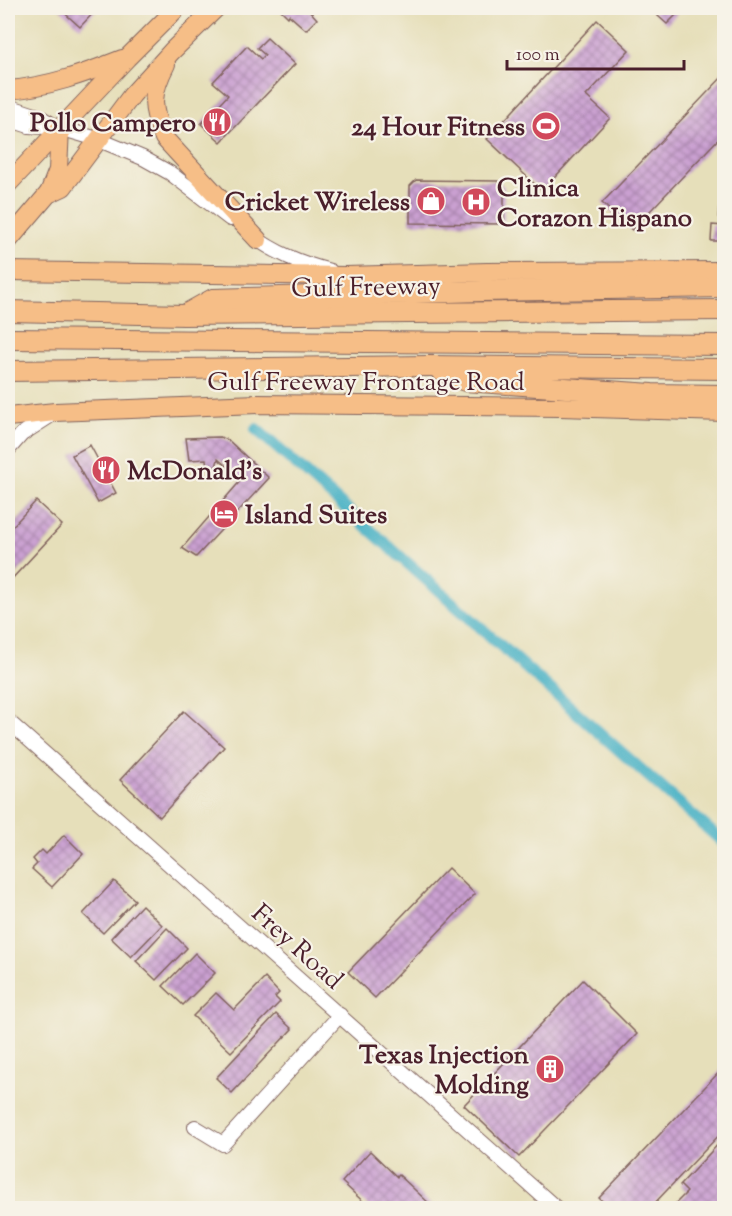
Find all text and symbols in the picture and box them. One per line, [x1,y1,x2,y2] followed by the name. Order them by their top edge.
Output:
[507,33,684,71] scale bar
[516,43,560,69] text: 100 m
[30,106,196,143] place label: Pollo Campero
[201,106,233,138] restaurant icon: Pollo Campero
[351,110,525,147] place label: 24 Hour Fitness
[530,110,562,142] sports icon: 24 Hour Fitness
[497,171,692,238] place label: Clinica Corazon Hispano
[225,185,410,222] place label: Cricket Wireless
[415,185,447,217] shop icon: Cricket Wireless
[460,186,492,218] hospital icon: Clinica Corazon Hispano
[291,269,441,308] street label: Gulf Freeway
[207,365,525,402] street label: Gulf Freeway Frontage Road
[90,454,122,486] restaurant icon: McDonald's
[127,454,262,491] place label: McDonald's
[208,498,240,530] hotel icon: Island Suites
[245,498,387,535] place label: Island Suites
[242,896,351,999] street label: Frey Road
[359,1038,530,1105] place label: Texas Injection Molding
[534,1053,566,1085] building icon: Texas Injection Molding

